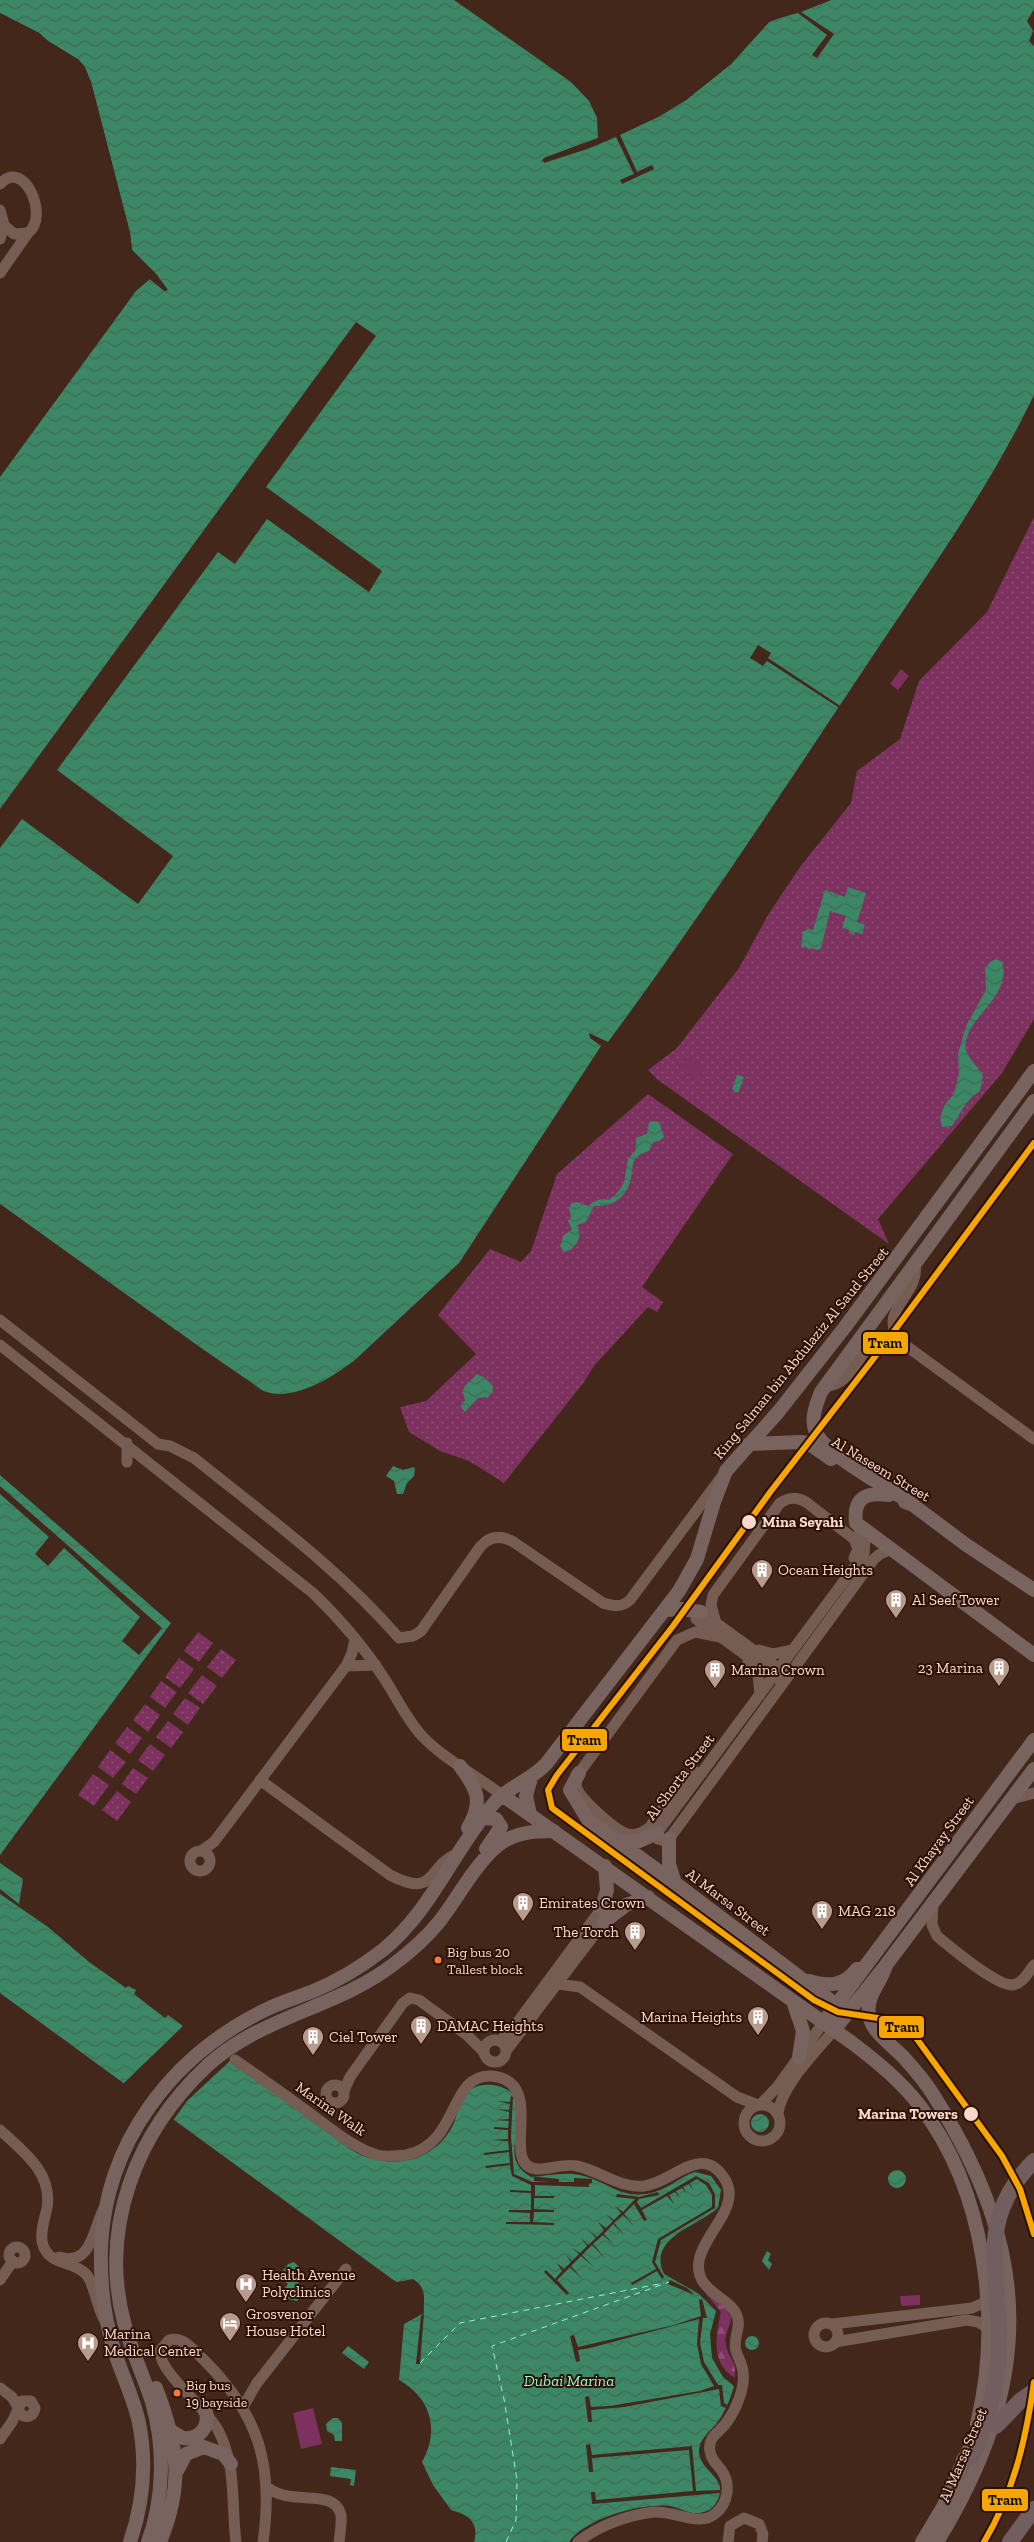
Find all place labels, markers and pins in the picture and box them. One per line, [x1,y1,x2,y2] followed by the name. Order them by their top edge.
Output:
[740,1513,758,1531] marker: Mina Seyahi
[762,1513,844,1531] place label: Mina Seyahi
[750,1558,774,1589] building icon: Ocean Heights
[778,1561,873,1579] place label: Ocean Heights
[884,1588,908,1619] building icon: Al Seef Tower
[912,1591,1000,1609] place label: Al Seef Tower
[987,1656,1011,1687] building icon: 23 Marina
[703,1658,727,1689] building icon: Marina Crown
[918,1659,983,1677] place label: 23 Marina
[731,1661,825,1679] place label: Marina Crown
[511,1891,535,1922] building icon: Emirates Crown
[539,1894,645,1912] place label: Emirates Crown
[810,1899,834,1930] building icon: MAG 218
[838,1902,896,1920] place label: MAG 218
[623,1920,647,1951] building icon: The Torch
[553,1923,620,1941] place label: The Torch
[447,1944,523,1978] place label: Big bus 20 Tallest block
[433,1955,443,1965] marker: Big bus 20 Tallest block
[746,2005,770,2036] building icon: Marina Heights
[641,2008,742,2026] place label: Marina Heights
[409,2014,433,2045] building icon: DAMAC Heights
[437,2017,544,2035] place label: DAMAC Heights
[301,2025,325,2056] building icon: Ciel Tower
[329,2028,398,2046] place label: Ciel Tower
[858,2105,958,2123] place label: Marina Towers
[962,2105,980,2123] marker: Marina Towers
[262,2266,356,2301] place label: Health Avenue Polyclinics
[234,2272,258,2303] hospital icon: Health Avenue Polyclinics
[246,2305,325,2340] place label: Grosvenor House Hotel
[218,2311,242,2342] hotel icon: Grosvenor House Hotel
[104,2325,202,2360] place label: Marina Medical Center
[76,2331,100,2362] hospital icon: Marina Medical Center
[186,2377,248,2411] place label: Big bus 19 bayside
[172,2388,182,2398] marker: Big bus 19 bayside

